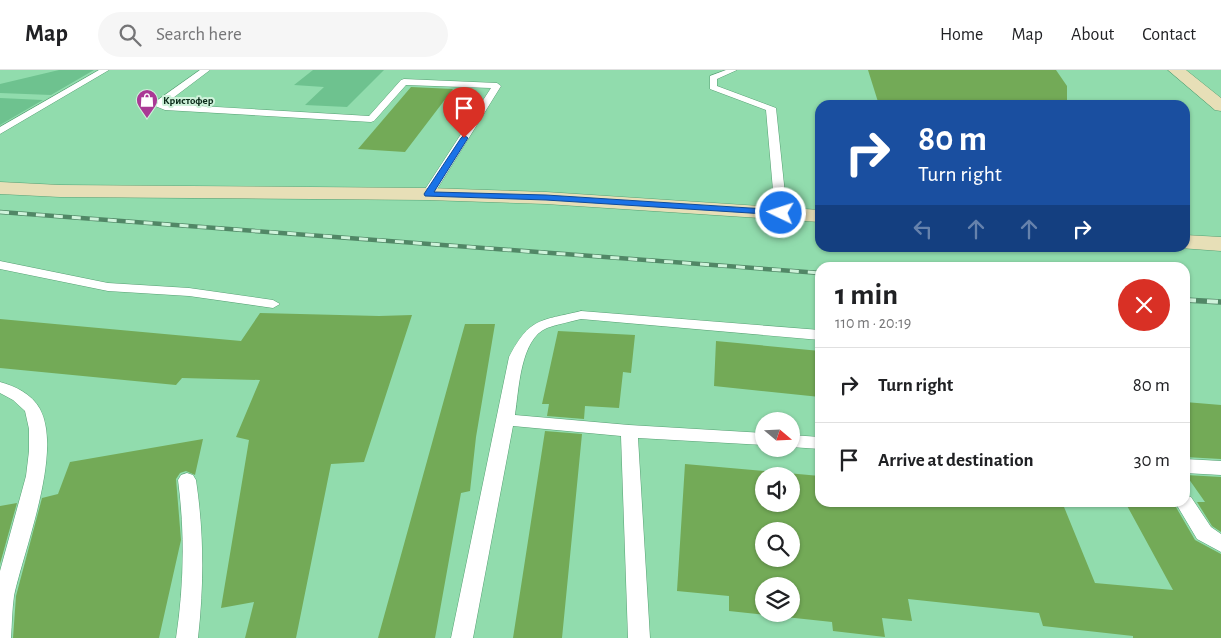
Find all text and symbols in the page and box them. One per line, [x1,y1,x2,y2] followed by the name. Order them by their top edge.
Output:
[98,12,448,57] search box
[116,21,144,49] icon: search
[25,22,68,46] text: Map
[156,25,242,44] text: Search here
[940,26,983,44] text: Home
[1011,26,1043,44] text: Map
[1071,26,1114,44] text: About
[1142,26,1196,44] text: Contact
[443,87,485,138] pin
[135,88,159,119] shop icon: Кристофер
[450,94,478,122] icon: arrive
[163,95,214,106] place label: Кристофер
[835,120,900,185] icon: right
[918,122,987,157] text: 80 m
[918,163,1002,185] text: Turn right
[754,186,806,238] position arrow
[909,215,937,243] icon: left
[962,215,990,243] icon: ahead
[1015,215,1043,243] icon: ahead
[1068,215,1096,243] icon: right
[1118,279,1170,331] button: close
[835,280,898,310] text: 1 min
[835,315,911,331] text: 110 m · 20:19
[835,371,863,399] icon: right
[878,376,953,395] text: Turn right
[1133,376,1170,395] text: 80 m
[755,412,800,458] north arrow
[755,412,800,622] map controls
[835,446,863,474] icon: arrive
[878,451,1034,470] text: Arrive at destination
[1134,451,1170,470] text: 30 m
[755,467,800,512] button: sound
[755,522,800,567] button: search
[755,577,800,622] button: layers

